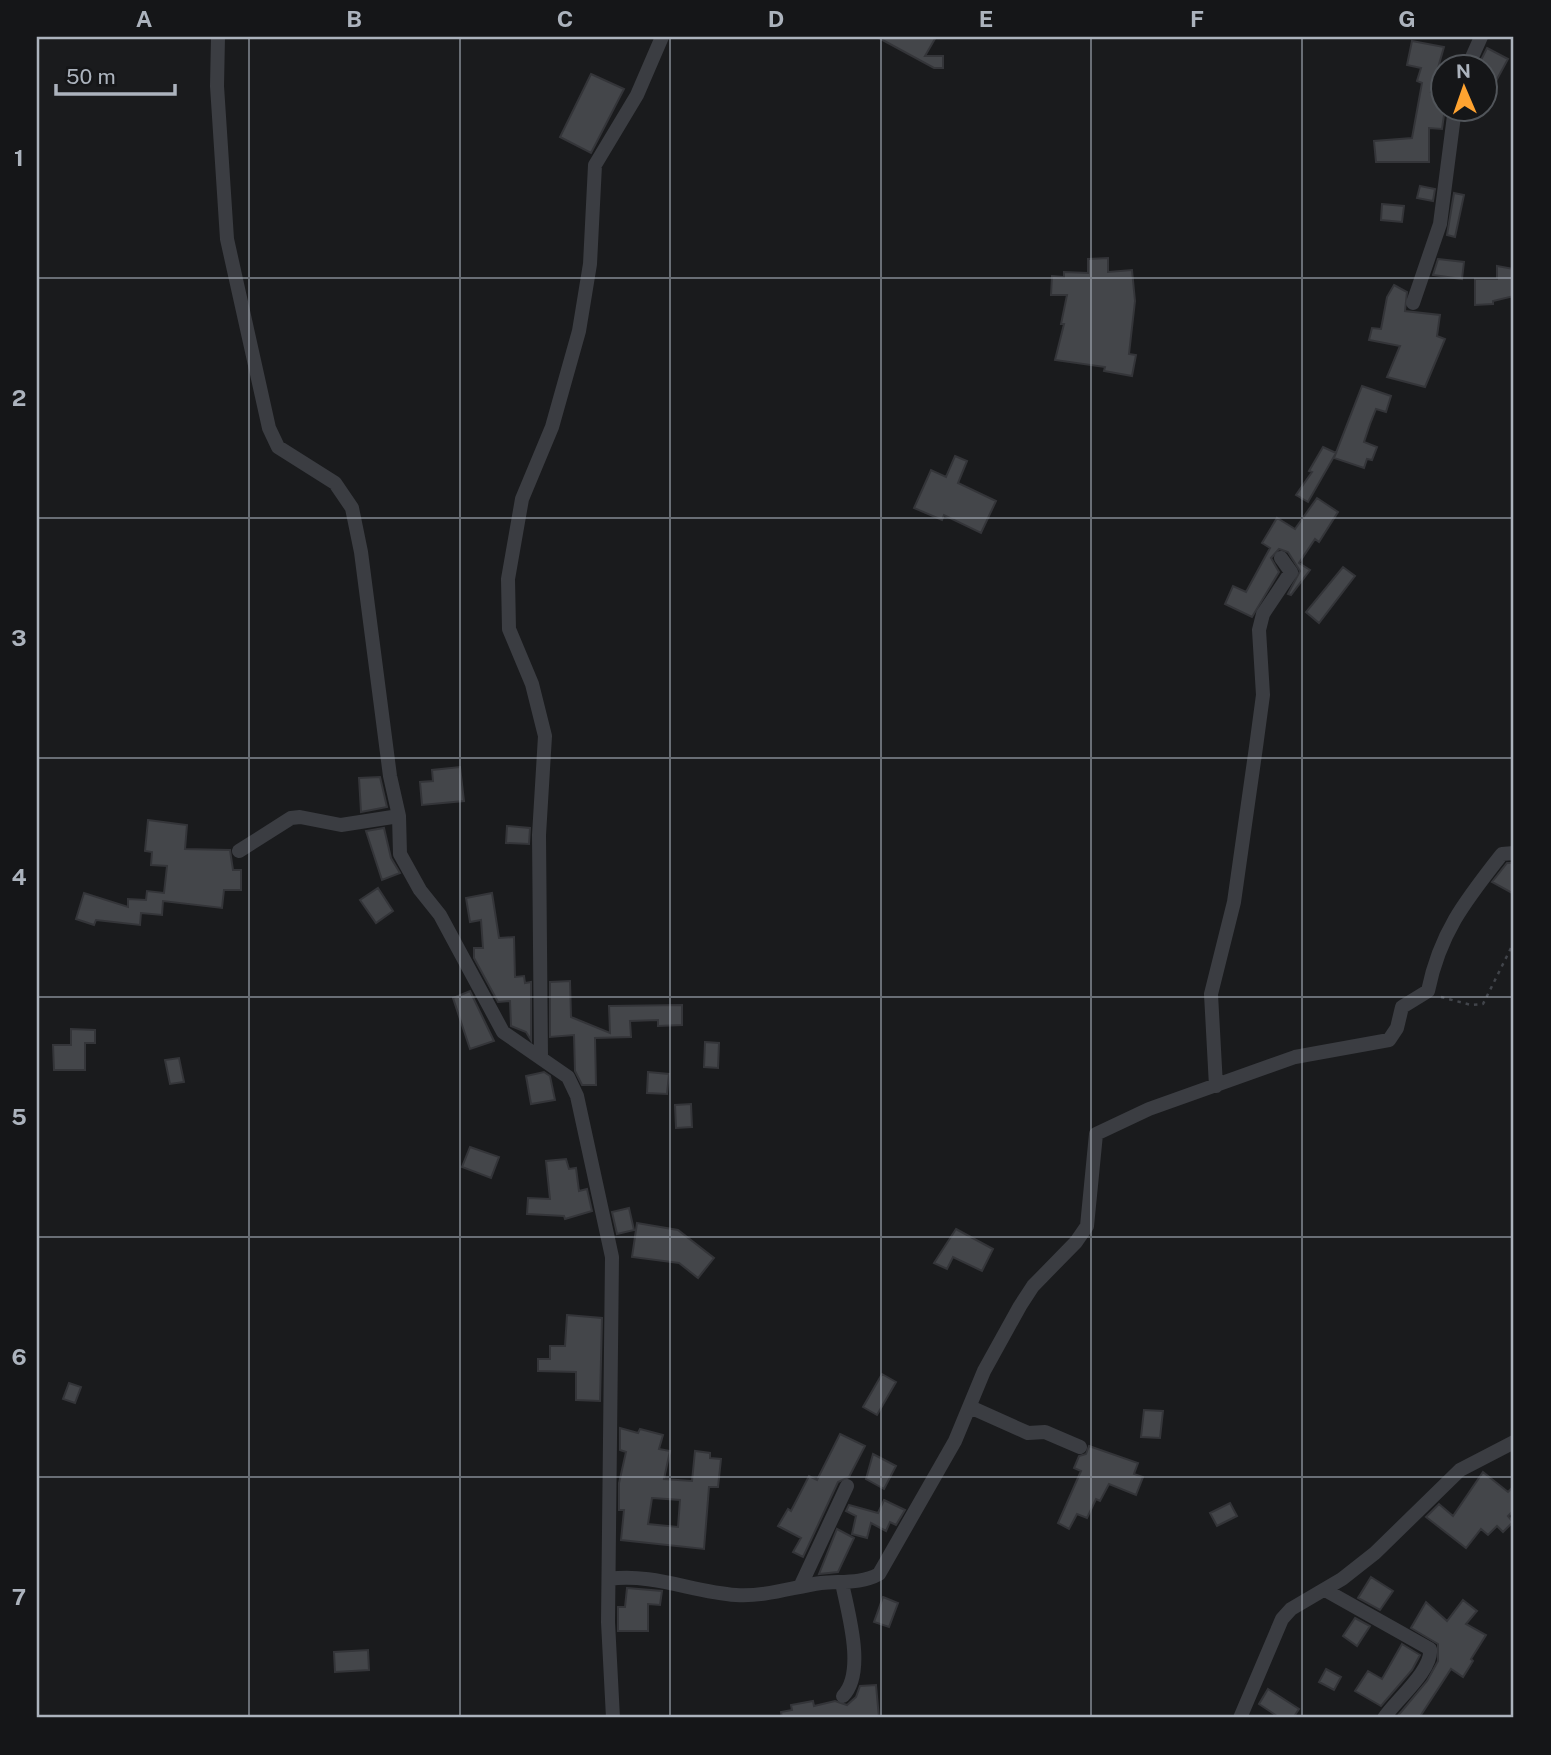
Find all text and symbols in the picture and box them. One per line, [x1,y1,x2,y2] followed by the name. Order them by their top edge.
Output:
[136,5,153,32] text: A
[346,5,362,32] text: B
[557,5,573,32] text: C
[768,5,784,32] text: D
[979,5,993,32] text: E
[1190,5,1204,32] text: F
[1398,5,1416,32] text: G
[56,52,175,96] scale bar
[1428,52,1498,122] north arrow
[1456,60,1471,82] text: N
[66,64,116,89] text: 50 m
[14,144,24,171] text: 1
[12,384,26,411] text: 2
[11,624,27,651] text: 3
[11,863,27,890] text: 4
[11,1103,27,1130] text: 5
[11,1343,27,1370] text: 6
[12,1583,26,1610] text: 7

